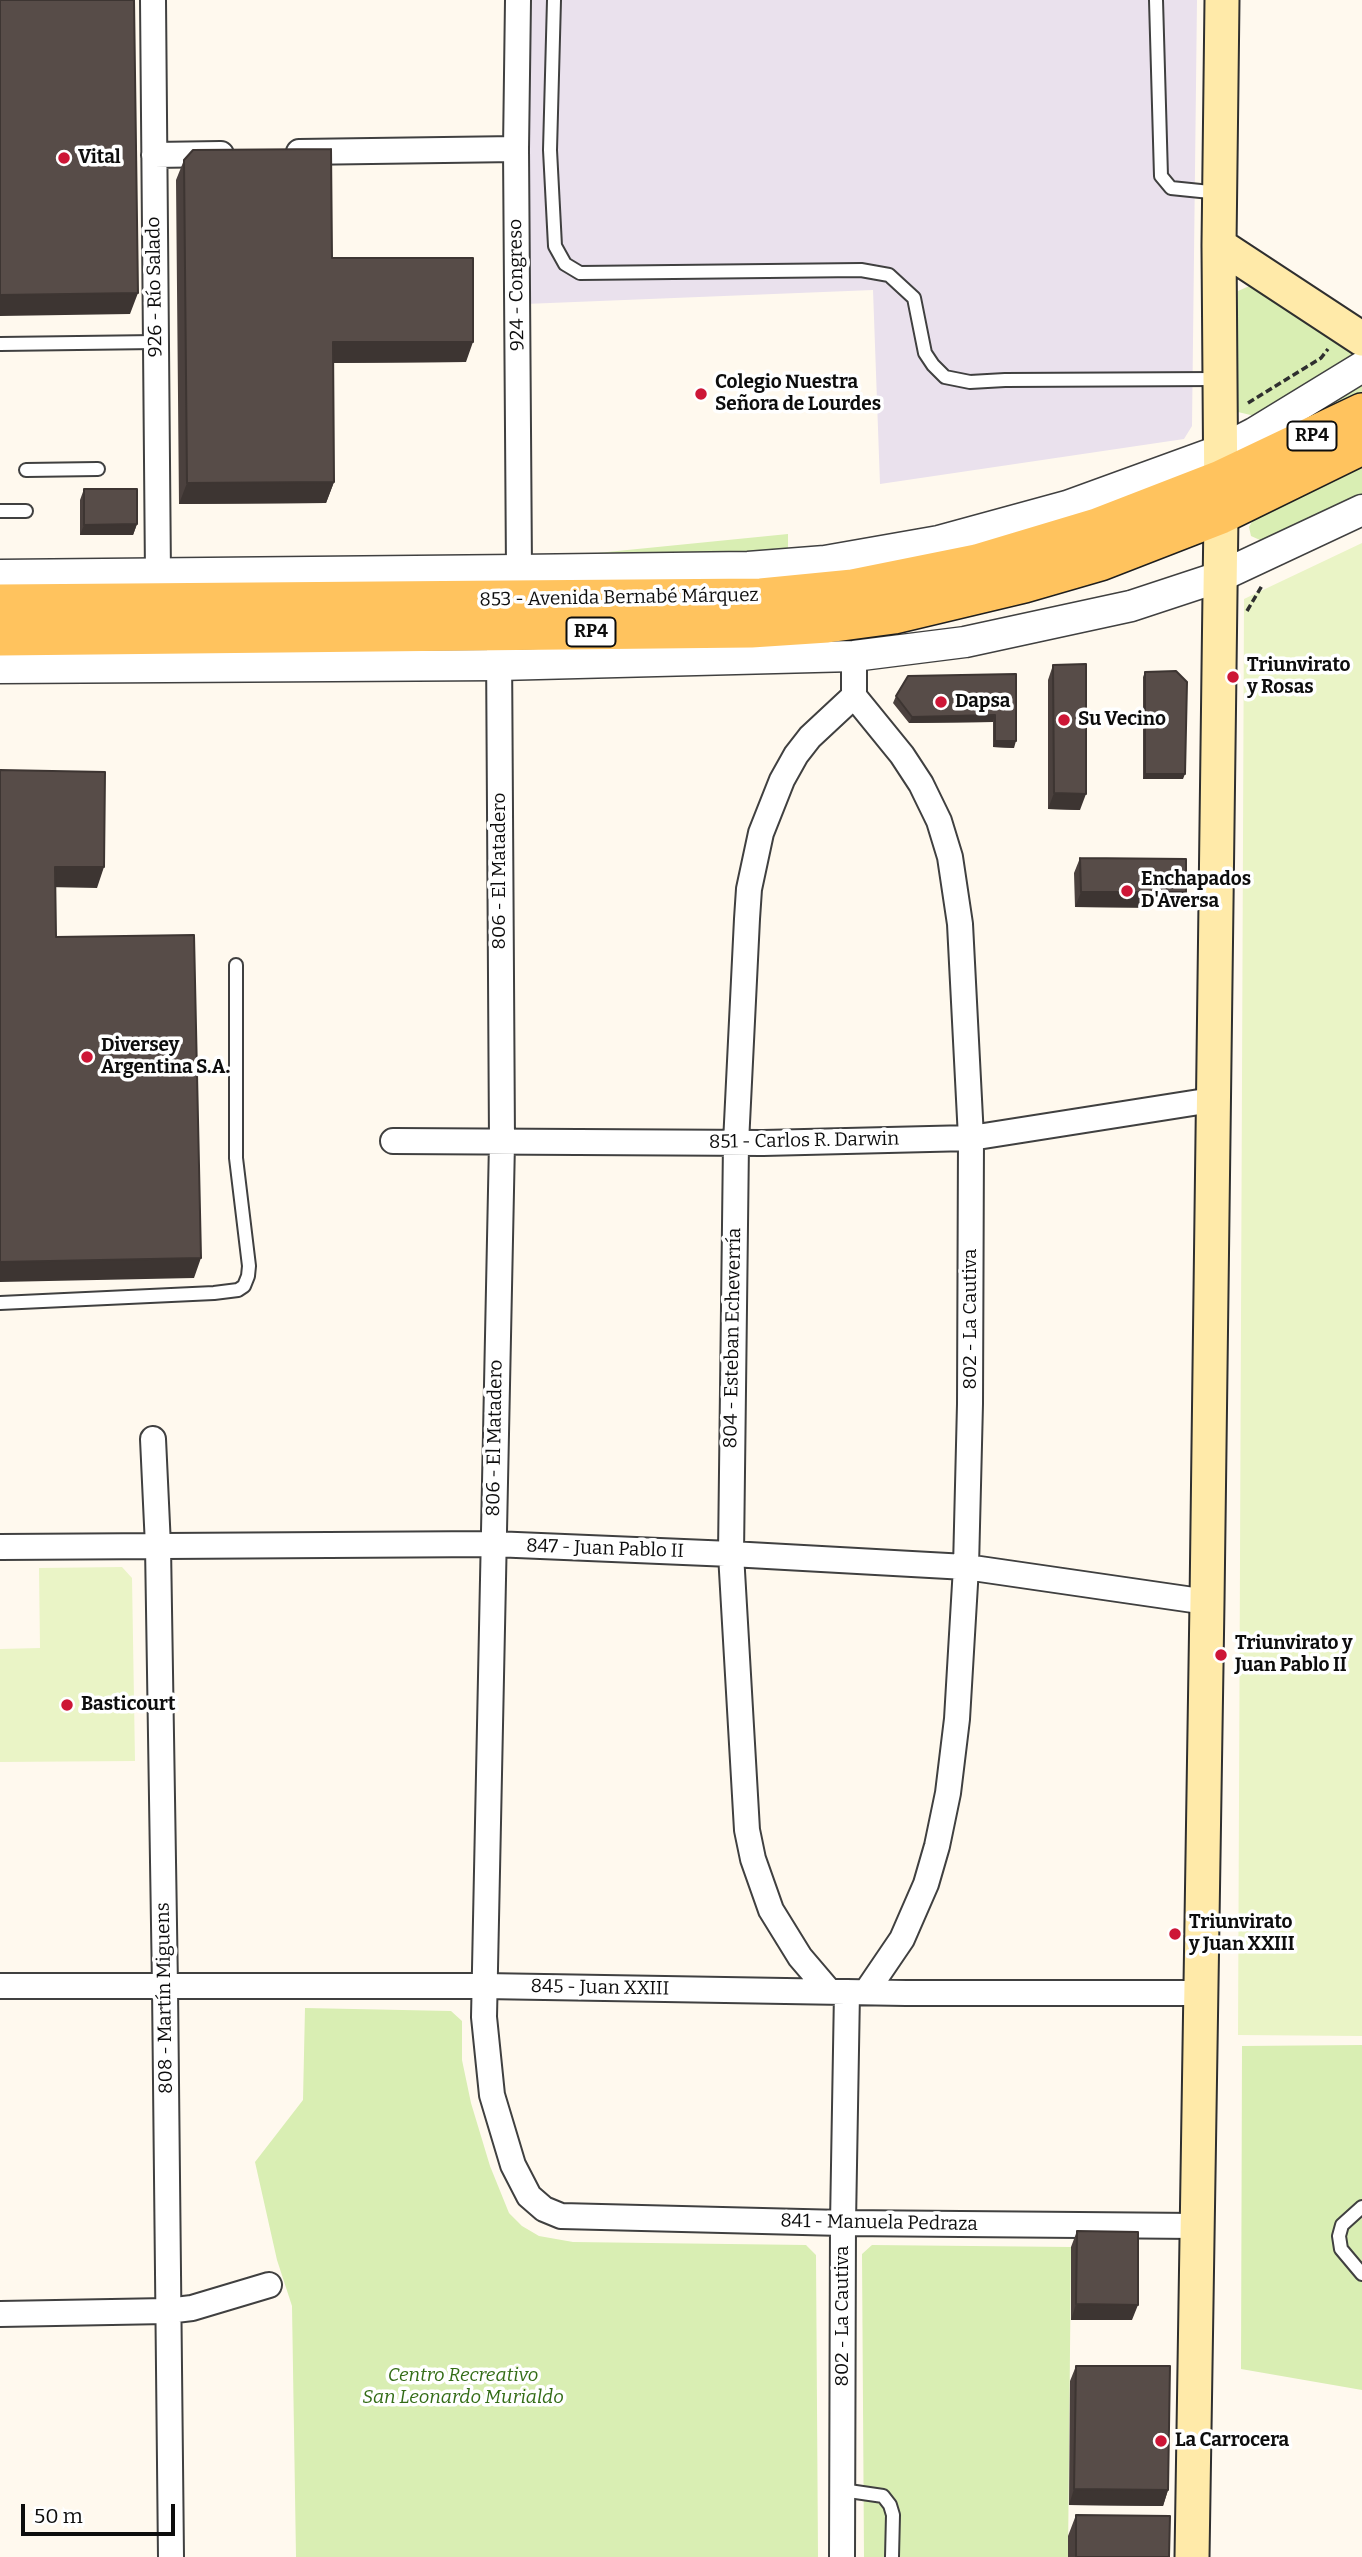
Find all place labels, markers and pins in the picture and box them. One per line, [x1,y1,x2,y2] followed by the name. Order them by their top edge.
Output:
[78,147,121,169] place label: Vital
[56,150,72,166] marker: Vital
[715,372,881,416] place label: Colegio Nuestra Señora de Lourdes
[693,386,709,402] marker: Colegio Nuestra Señora de Lourdes
[1247,655,1351,699] place label: Triunvirato y Rosas
[1225,669,1241,685] marker: Triunvirato y Rosas
[955,691,1010,713] place label: Dapsa
[933,694,949,710] marker: Dapsa
[1078,709,1166,731] place label: Su Vecino
[1056,712,1072,728] marker: Su Vecino
[1141,869,1251,913] place label: Enchapados D'Aversa
[1119,883,1135,899] marker: Enchapados D'Aversa
[101,1035,230,1079] place label: Diversey Argentina S.A.
[79,1049,95,1065] marker: Diversey Argentina S.A.
[1235,1633,1353,1677] place label: Triunvirato y Juan Pablo II
[1213,1647,1229,1663] marker: Triunvirato y Juan Pablo II
[81,1694,176,1716] place label: Basticourt
[59,1697,75,1713] marker: Basticourt
[1189,1912,1295,1956] place label: Triunvirato y Juan XXIII
[1167,1926,1183,1942] marker: Triunvirato y Juan XXIII
[1175,2430,1289,2452] place label: La Carrocera
[1153,2433,1169,2449] marker: La Carrocera

